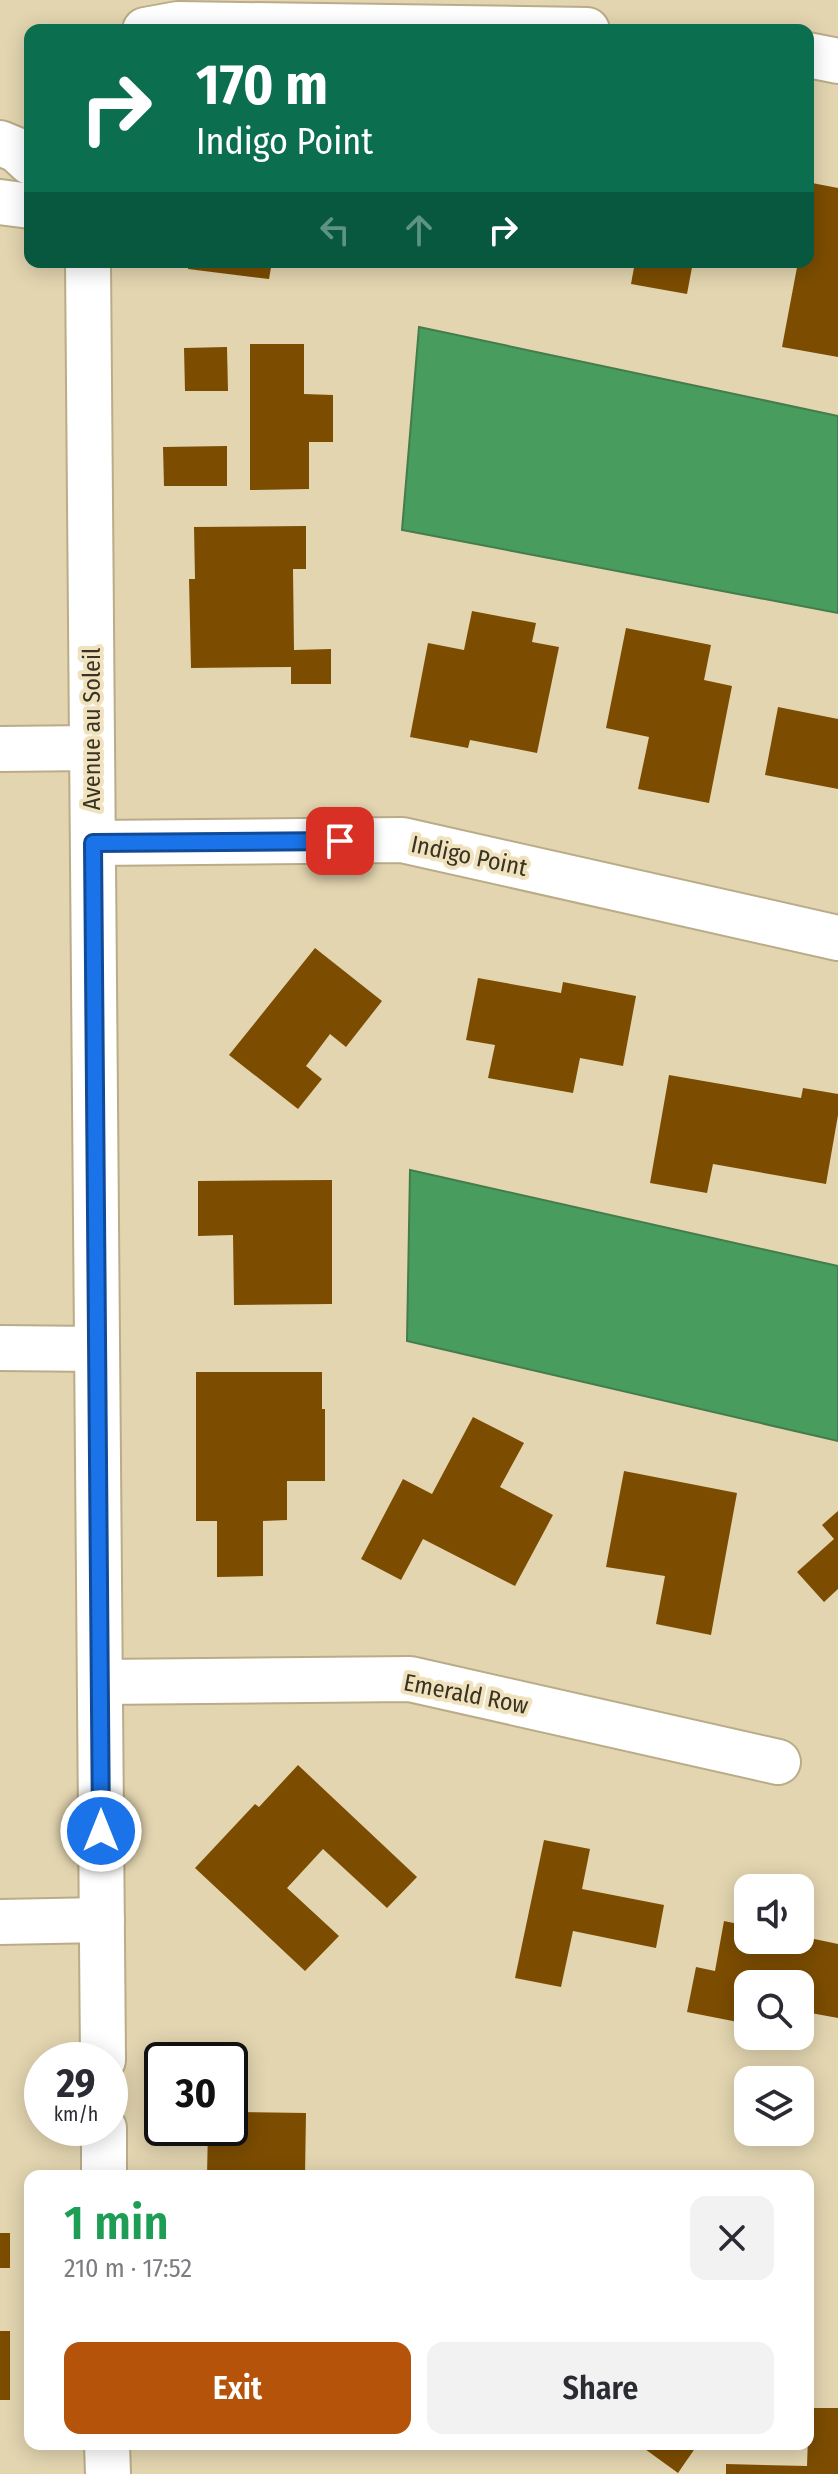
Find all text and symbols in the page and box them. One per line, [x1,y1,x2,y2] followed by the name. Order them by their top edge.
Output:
[196,52,328,119] text: 170 m
[64,56,168,160] icon: right
[196,120,373,164] text: Indigo Point
[313,208,357,252] icon: left
[397,208,441,252] icon: ahead
[481,208,525,252] icon: right
[78,648,106,810] street label: Avenue au Soleil
[306,807,374,875] pin
[318,819,362,863] icon: arrive
[408,830,530,882] street label: Indigo Point
[401,1668,531,1720] street label: Emerald Row
[59,1789,143,1873] position arrow
[734,1874,814,2146] map controls
[734,1874,814,1954] button: sound
[734,1970,814,2050] button: search
[144,2042,248,2146] speed limit sign: 30
[56,2060,95,2108] text: 29
[734,2066,814,2146] button: layers
[54,2102,98,2126] text: km/h
[64,2194,169,2252] text: 1 min
[690,2196,774,2280] button: close
[64,2253,192,2284] text: 210 m · 17:52
[64,2342,411,2434] button: Exit
[427,2342,774,2434] button: Share

